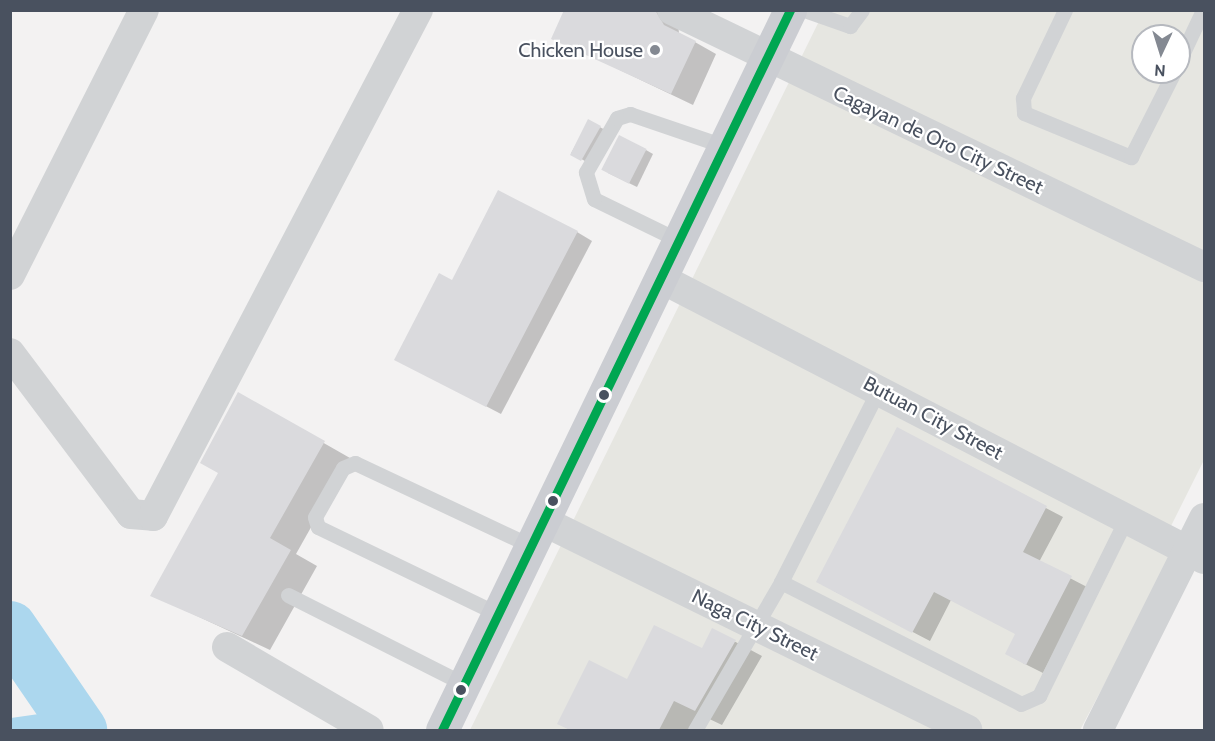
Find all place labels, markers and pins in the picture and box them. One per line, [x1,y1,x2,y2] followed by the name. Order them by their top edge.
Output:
[518,38,643,62] place label: Chicken House
[648,43,662,57] marker: Chicken House
[598,389,610,401] unlabelled marker
[547,495,559,507] unlabelled marker
[455,684,467,696] unlabelled marker

